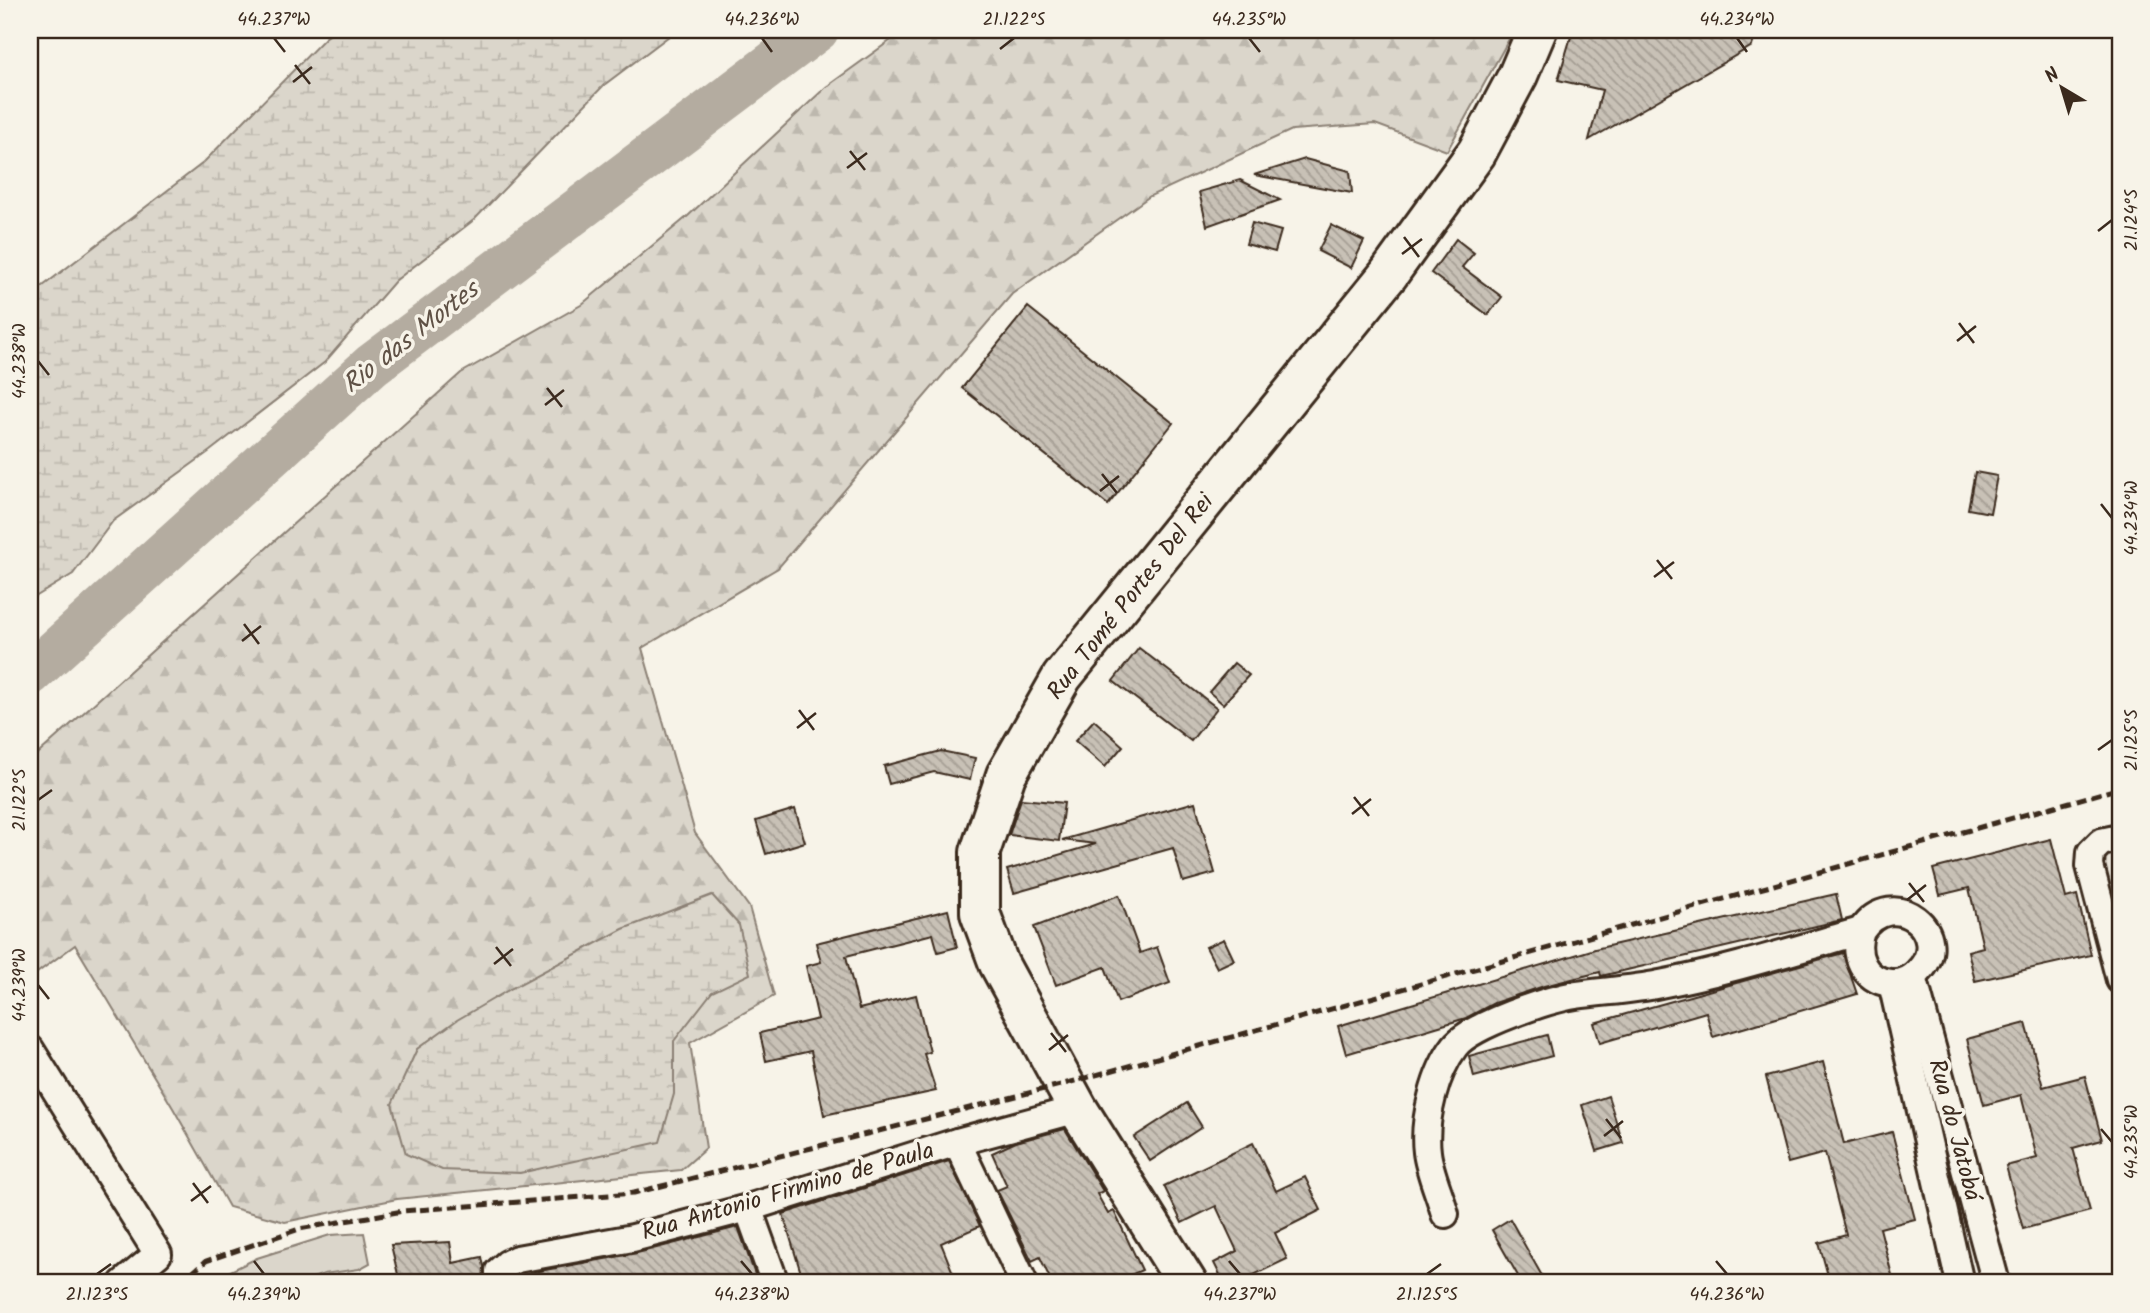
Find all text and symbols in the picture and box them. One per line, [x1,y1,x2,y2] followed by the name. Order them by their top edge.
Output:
[237,6,311,35] text: 44.237°W
[724,6,800,35] text: 44.236°W
[983,6,1046,35] text: 21.122°S
[1212,6,1286,35] text: 44.235°W
[1700,6,1774,35] text: 44.234°W
[2028,52,2098,122] north arrow
[2039,61,2067,92] text: N
[2118,189,2147,251] text: 21.124°S
[333,269,491,405] water label: Rio das Mortes
[6,323,35,399] text: 44.238°W
[2118,481,2147,555] text: 44.234°W
[1038,484,1225,709] street label: Rua Tomé Portes Del Rei
[2118,709,2147,771] text: 21.125°S
[6,768,35,831] text: 21.122°S
[6,948,35,1022] text: 44.239°W
[1916,1055,1992,1208] street label: Rua do Jatobá
[2118,1105,2147,1179] text: 44.235°W
[637,1132,939,1252] street label: Rua Antonio Firmino de Paula
[66,1281,129,1310] text: 21.123°S
[227,1281,301,1310] text: 44.239°W
[714,1281,790,1310] text: 44.238°W
[1203,1281,1277,1310] text: 44.237°W
[1396,1281,1458,1310] text: 21.125°S
[1689,1281,1765,1310] text: 44.236°W

